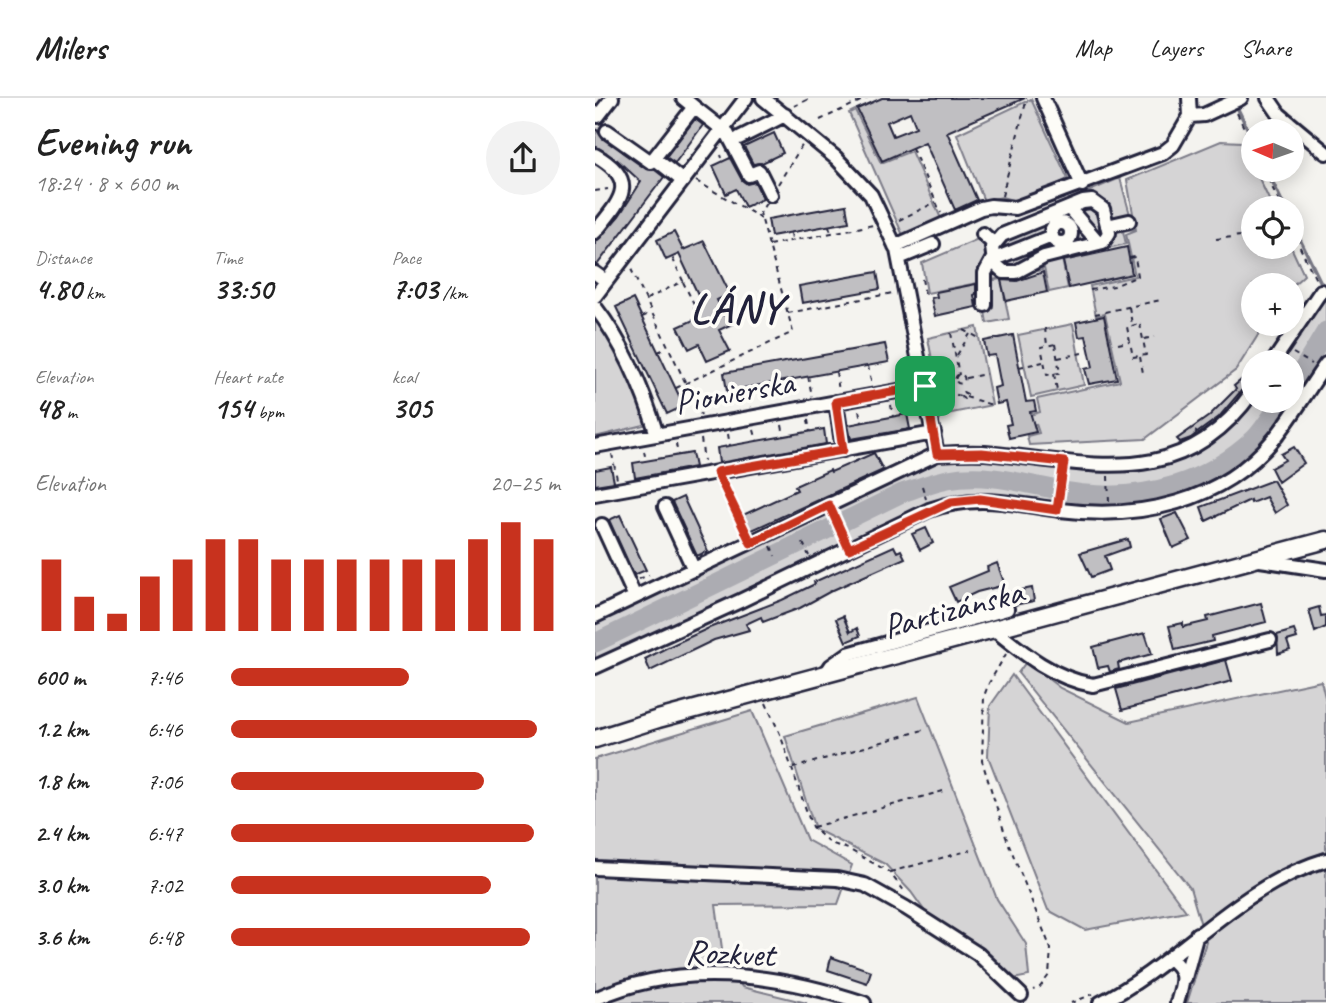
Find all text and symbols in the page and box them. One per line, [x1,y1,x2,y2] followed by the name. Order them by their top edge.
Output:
[35,27,106,69] text: Milers
[1075,33,1112,63] text: Map
[1150,33,1203,63] text: Layers
[1241,33,1291,63] text: Share
[35,119,191,166] text: Evening run
[1241,119,1304,182] north arrow
[1241,119,1304,413] map controls
[486,121,560,195] button: share
[35,169,178,198] text: 18:24 · 8 × 600 m
[1241,196,1304,259] button: locate
[35,246,92,270] text: Distance
[213,246,242,270] text: Time
[392,246,421,270] text: Pace
[35,270,81,308] text: 4.80
[213,270,273,308] text: 33:50
[392,270,438,308] text: 7:03
[1241,273,1304,336] button: +
[81,281,105,305] text: km
[438,281,467,305] text: /km
[690,282,790,335] district label: LÁNY
[1241,350,1304,413] button: −
[895,356,955,416] pin
[671,359,799,425] street label: Pionierska
[35,365,93,389] text: Elevation
[213,365,283,389] text: Heart rate
[392,365,417,389] text: kcal
[906,367,944,405] icon: arrive
[35,389,62,427] text: 48
[213,389,253,427] text: 154
[392,389,432,427] text: 305
[62,400,77,424] text: m
[253,400,284,424] text: bpm
[35,469,106,498] text: Elevation
[490,469,560,498] text: 20–25 m
[878,568,1030,649] street label: Partizánska
[35,663,85,692] text: 600 m
[147,663,183,692] text: 7:46
[35,715,89,744] text: 1.2 km
[147,715,183,744] text: 6:46
[35,767,89,796] text: 1.8 km
[147,767,183,796] text: 7:06
[35,819,89,848] text: 2.4 km
[147,819,183,848] text: 6:47
[35,871,89,900] text: 3.0 km
[147,871,183,900] text: 7:02
[35,923,89,952] text: 3.6 km
[147,923,183,952] text: 6:48
[685,929,779,977] street label: Rozkvet

